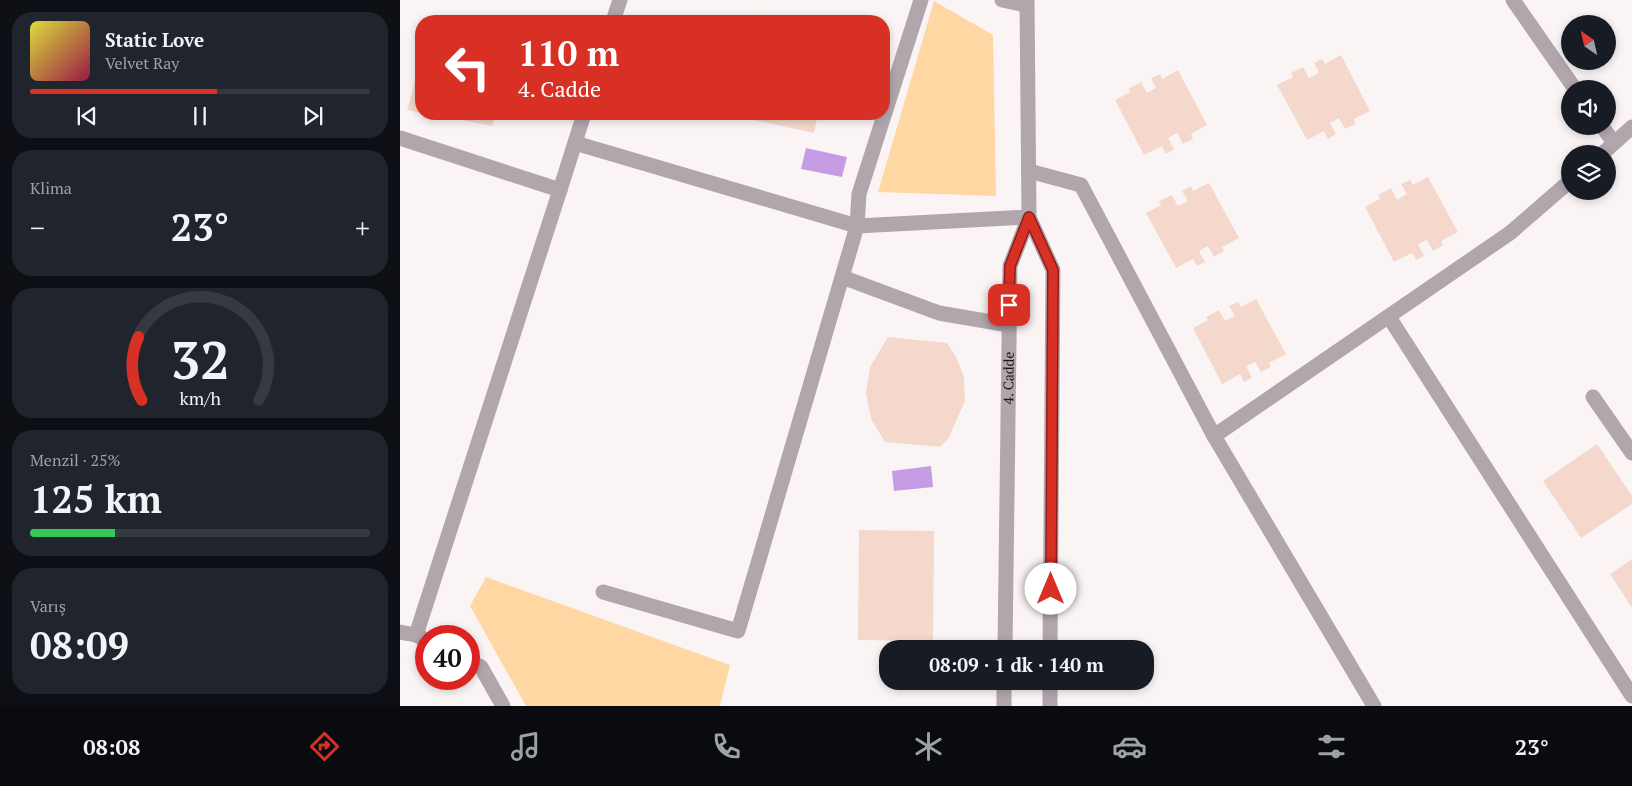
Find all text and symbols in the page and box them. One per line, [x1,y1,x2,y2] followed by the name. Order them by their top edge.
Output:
[1561,15,1616,70] north arrow
[1561,15,1616,200] map controls
[105,27,204,52] text: Static Love
[518,30,619,76] text: 110 m
[435,35,500,100] icon: left
[105,52,179,74] text: Velvet Ray
[518,74,601,103] text: 4. Cadde
[1561,80,1616,135] button: sound
[73,102,101,130] icon: previous
[186,102,214,130] icon: pause
[299,102,327,130] icon: next
[1561,145,1616,200] button: layers
[30,177,72,199] text: Klima
[171,202,229,252] text: 23°
[30,209,45,246] text: −
[355,209,370,246] text: +
[988,284,1030,326] pin
[995,291,1023,319] icon: arrive
[171,325,229,394] text: 32
[998,351,1018,405] street label: 4. Cadde
[179,386,221,410] text: km/h
[30,449,120,471] text: Menzil · 25%
[30,474,162,524] text: 125 km
[1024,562,1076,614] position arrow
[30,595,66,617] text: Varış
[30,620,129,670] text: 08:09
[415,625,480,690] speed limit sign: 40
[929,652,1104,677] text: 08:09 · 1 dk · 140 m
[307,729,342,764] icon: directions
[508,729,543,764] icon: music
[709,729,744,764] icon: phone
[911,729,946,764] icon: climate
[1112,729,1147,764] icon: car
[1314,729,1349,764] icon: filters
[83,732,140,761] text: 08:08
[1515,732,1549,761] text: 23°

